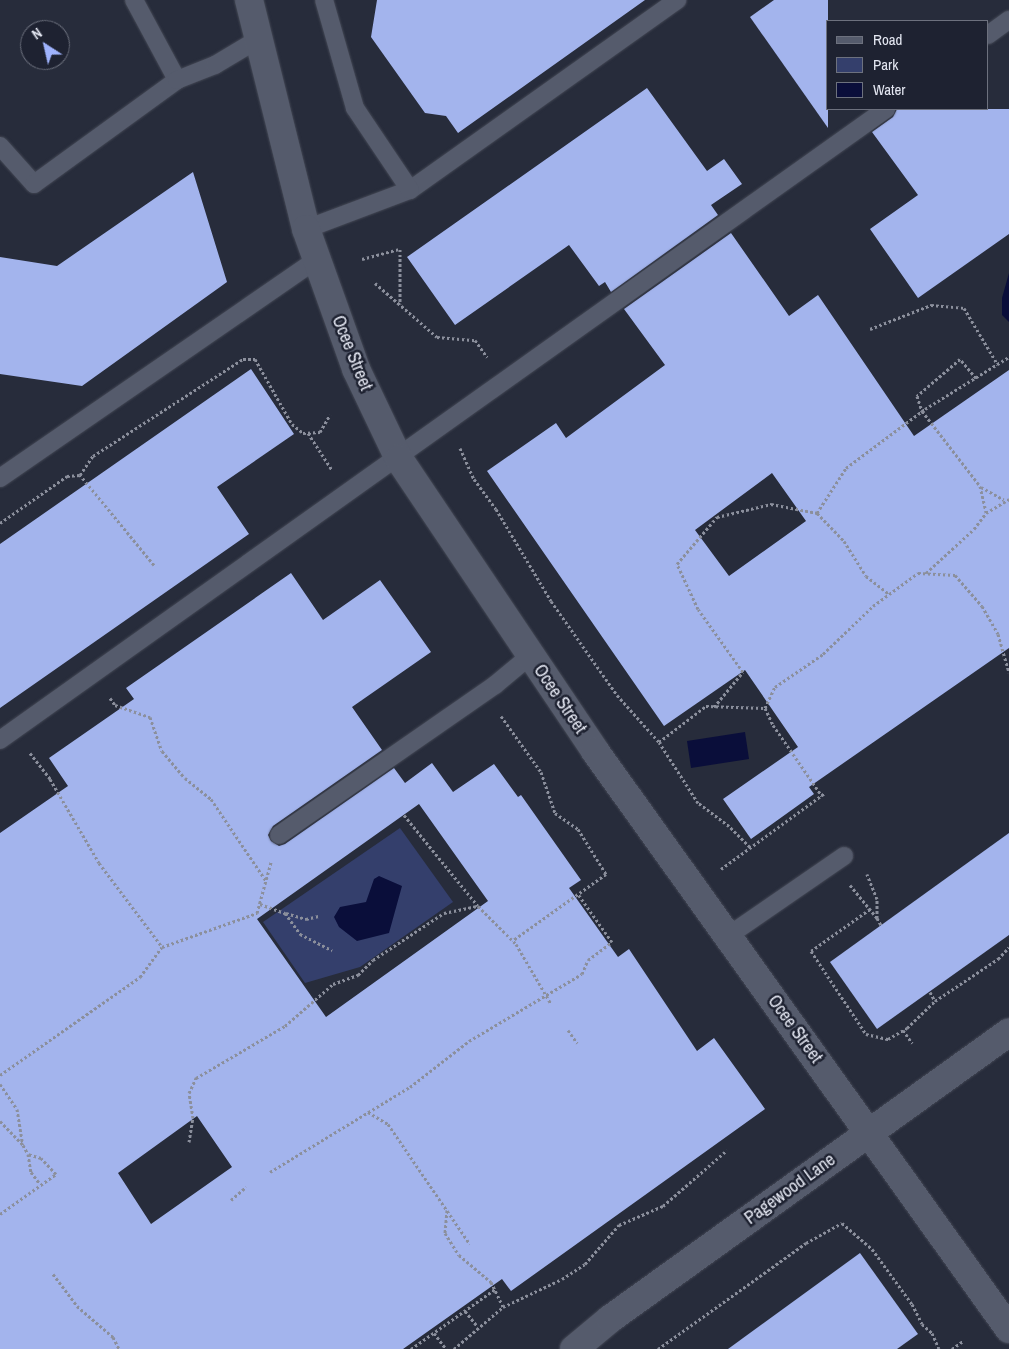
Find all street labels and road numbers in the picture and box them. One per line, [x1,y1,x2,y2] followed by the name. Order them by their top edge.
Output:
[327,312,377,394] street label: Ocee Street
[529,660,591,738] street label: Ocee Street
[763,991,827,1067] street label: Ocee Street
[740,1149,840,1229] street label: Pagewood Lane

